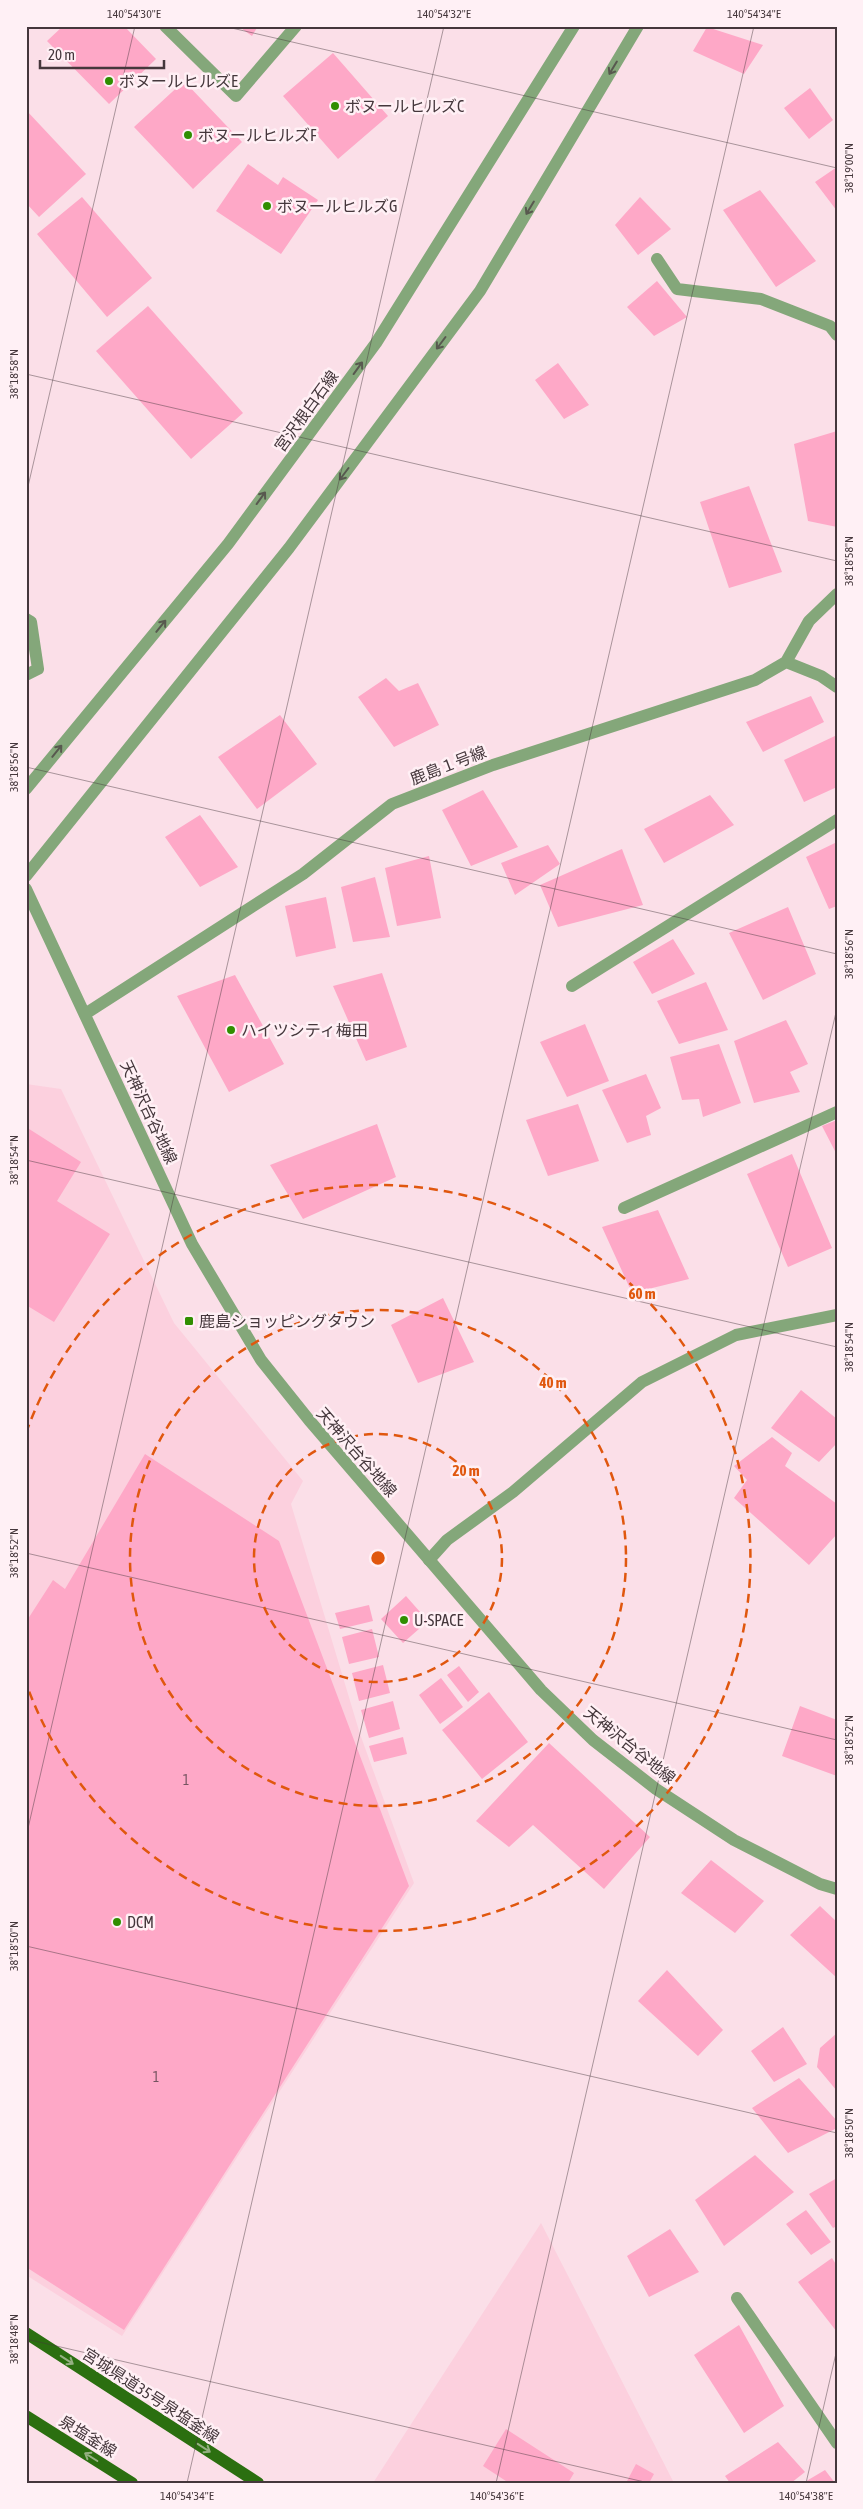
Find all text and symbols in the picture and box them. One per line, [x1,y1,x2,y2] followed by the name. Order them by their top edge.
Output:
[107,7,161,21] text: 140°54'30"E
[417,7,471,21] text: 140°54'32"E
[727,7,781,21] text: 140°54'34"E
[40,38,164,70] scale bar
[48,46,75,63] text: 20 m
[608,61,618,75] one-way arrow
[119,72,238,90] place label: ボヌールヒルズE
[103,75,115,87] marker: ボヌールヒルズE
[345,97,464,115] place label: ボヌールヒルズC
[329,100,341,112] marker: ボヌールヒルズC
[198,126,317,144] place label: ボヌールヒルズF
[182,129,194,141] marker: ボヌールヒルズF
[842,143,856,193] text: 38°19'00"N
[277,197,397,215] place label: ボヌールヒルズG
[261,200,273,212] marker: ボヌールヒルズG
[524,200,534,214] one-way arrow
[436,336,446,350] one-way arrow
[7,349,21,399] text: 38°18'58"N
[353,361,363,375] one-way arrow
[271,367,341,455] street label: 宮沢根白石線
[339,467,349,481] one-way arrow
[256,492,267,505] one-way arrow
[842,536,856,586] text: 38°18'58"N
[155,620,166,633] one-way arrow
[7,742,21,792] text: 38°18'56"N
[407,742,489,788] street label: 鹿島１号線
[52,745,63,758] one-way arrow
[842,929,856,979] text: 38°18'56"N
[241,1021,368,1039] place label: ハイツシティ梅田
[225,1024,237,1036] marker: ハイツシティ梅田
[117,1057,181,1167] street label: 天神沢台谷地線
[7,1135,21,1185] text: 38°18'54"N
[629,1285,656,1302] text: 60 m
[199,1312,375,1330] place label: 鹿島ショッピングタウン
[183,1315,195,1327] marker: 鹿島ショッピングタウン
[842,1322,856,1372] text: 38°18'54"N
[539,1374,567,1391] text: 40 m
[313,1404,401,1500] street label: 天神沢台谷地線
[453,1462,480,1479] text: 20 m
[7,1528,21,1578] text: 38°18'52"N
[369,1549,387,1567] centre of rings
[414,1611,463,1629] place label: U-SPACE
[398,1614,410,1626] marker: U-SPACE
[581,1703,679,1787] street label: 天神沢台谷地線
[842,1715,856,1765] text: 38°18'52"N
[183,1772,189,1788] house number: 1
[127,1913,154,1931] place label: DCM
[111,1916,123,1928] marker: DCM
[7,1921,21,1971] text: 38°18'50"N
[153,2069,159,2085] house number: 1
[842,2108,856,2158] text: 38°18'50"N
[7,2314,21,2364] text: 38°18'48"N
[79,2344,223,2446] street label: 宮城県道35号泉塩釜線
[60,2355,74,2365] one-way arrow
[56,2411,120,2461] street label: 泉塩釜線
[196,2443,210,2453] one-way arrow
[84,2451,98,2461] one-way arrow
[160,2489,214,2503] text: 140°54'34"E
[470,2489,524,2503] text: 140°54'36"E
[779,2489,833,2503] text: 140°54'38"E

